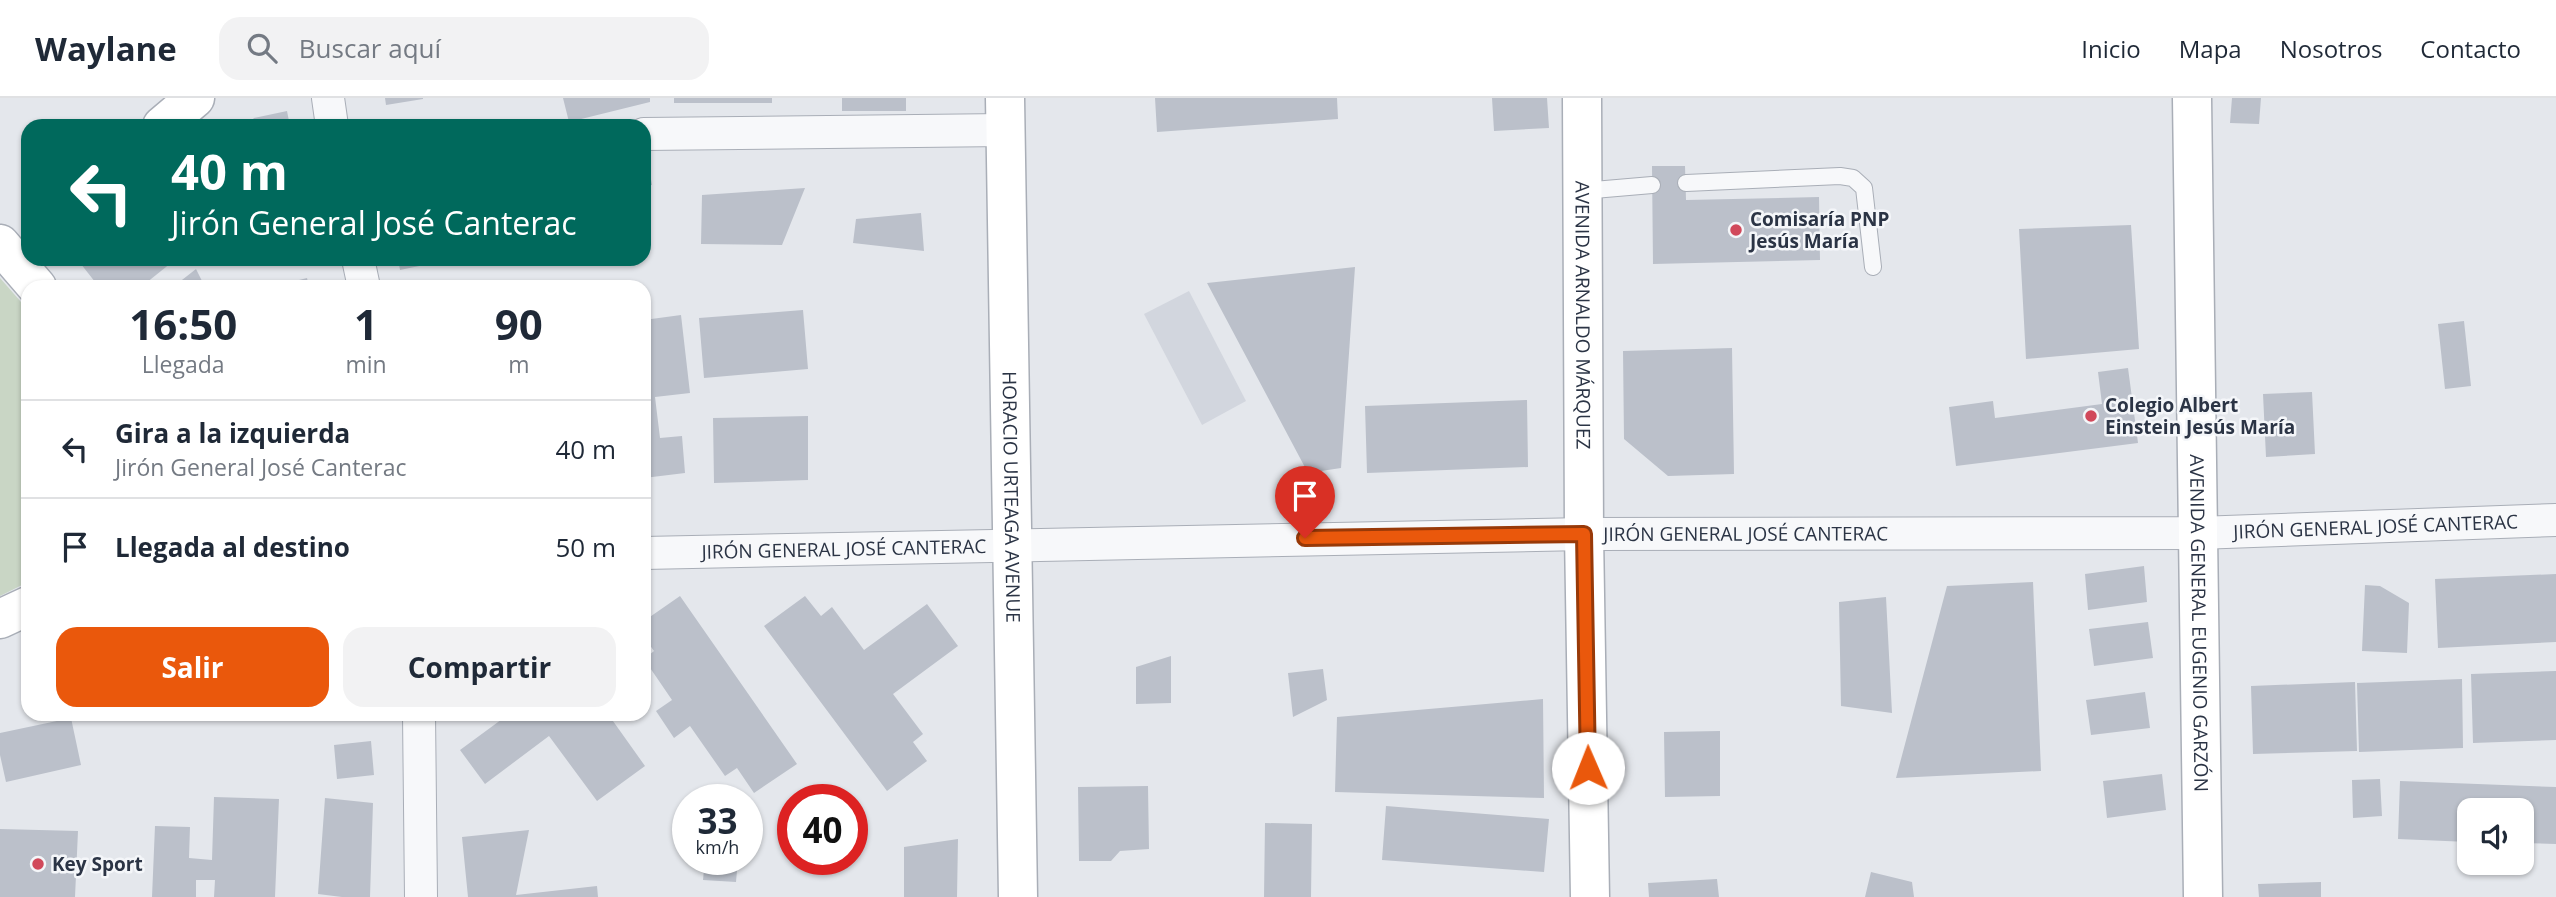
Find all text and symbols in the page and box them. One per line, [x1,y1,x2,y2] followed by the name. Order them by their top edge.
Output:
[219,17,709,80] search box
[35,26,177,71] text: Waylane
[243,29,281,67] icon: search
[299,30,441,66] text: Buscar aquí
[2081,32,2141,65] text: Inicio
[2179,32,2242,65] text: Mapa
[2280,32,2382,65] text: Nosotros
[2420,32,2521,65] text: Contacto
[171,138,288,204] text: 40 m
[56,147,147,238] icon: left
[1569,181,1597,450] street label: AVENIDA ARNALDO MÁRQUEZ
[171,201,577,244] text: Jirón General José Canterac
[1748,206,1889,254] place label: Comisaría PNP Jesús María
[1728,222,1744,238] marker: Comisaría PNP Jesús María
[129,295,237,352] text: 16:50
[354,295,378,352] text: 1
[495,295,543,352] text: 90
[142,348,225,380] text: Llegada
[345,348,387,380] text: min
[508,348,529,380] text: m
[996,371,1027,623] street label: HORACIO URTEAGA AVENUE
[2105,392,2295,440] place label: Colegio Albert Einstein Jesús María
[2083,408,2099,424] marker: Colegio Albert Einstein Jesús María
[115,415,350,451] text: Gira a la izquierda
[56,430,94,468] icon: left
[555,431,616,467] text: 40 m
[115,451,406,483] text: Jirón General José Canterac
[2184,454,2215,792] street label: AVENIDA GENERAL EUGENIO GARZÓN
[1275,466,1335,538] pin
[1286,477,1324,515] icon: arrive
[2231,508,2519,545] street label: JIRÓN GENERAL JOSÉ CANTERAC
[1601,521,1888,547] street label: JIRÓN GENERAL JOSÉ CANTERAC
[56,528,94,566] icon: arrive
[115,529,350,565] text: Llegada al destino
[555,529,616,565] text: 50 m
[699,533,987,565] street label: JIRÓN GENERAL JOSÉ CANTERAC
[56,627,329,707] button: Salir
[343,627,616,707] button: Compartir
[1551,731,1625,805] position arrow
[777,784,868,875] speed limit sign: 40
[697,797,738,844] text: 33
[2457,798,2534,875] map controls
[2457,798,2534,875] button: sound
[696,835,739,859] text: km/h
[52,851,143,877] place label: Key Sport
[30,856,46,872] marker: Key Sport

